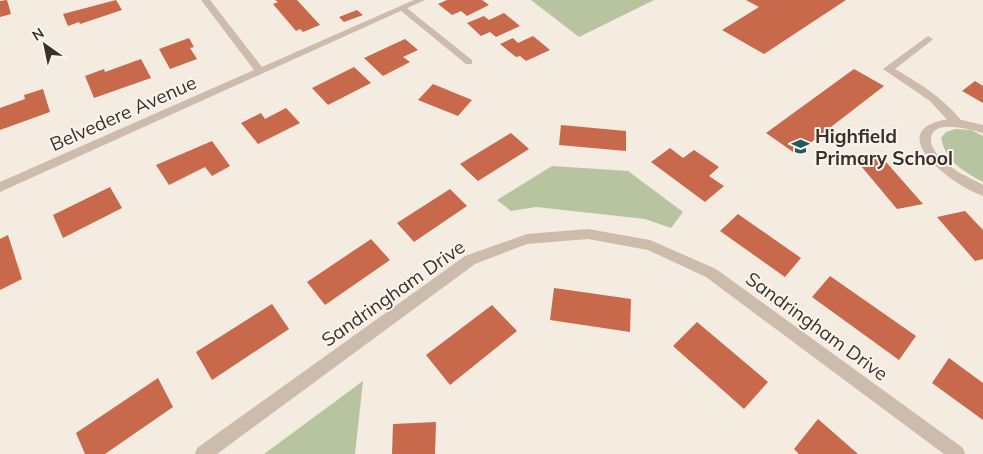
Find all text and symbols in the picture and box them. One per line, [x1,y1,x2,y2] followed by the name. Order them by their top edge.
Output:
[20,20,70,70] north arrow
[29,24,47,45] text: N
[46,70,200,156] street label: Belvedere Avenue
[815,124,953,170] place label: Highfield Primary School
[791,137,811,157] school or university icon: Highfield Primary School
[317,234,469,352] street label: Sandringham Drive
[741,266,893,386] street label: Sandringham Drive

